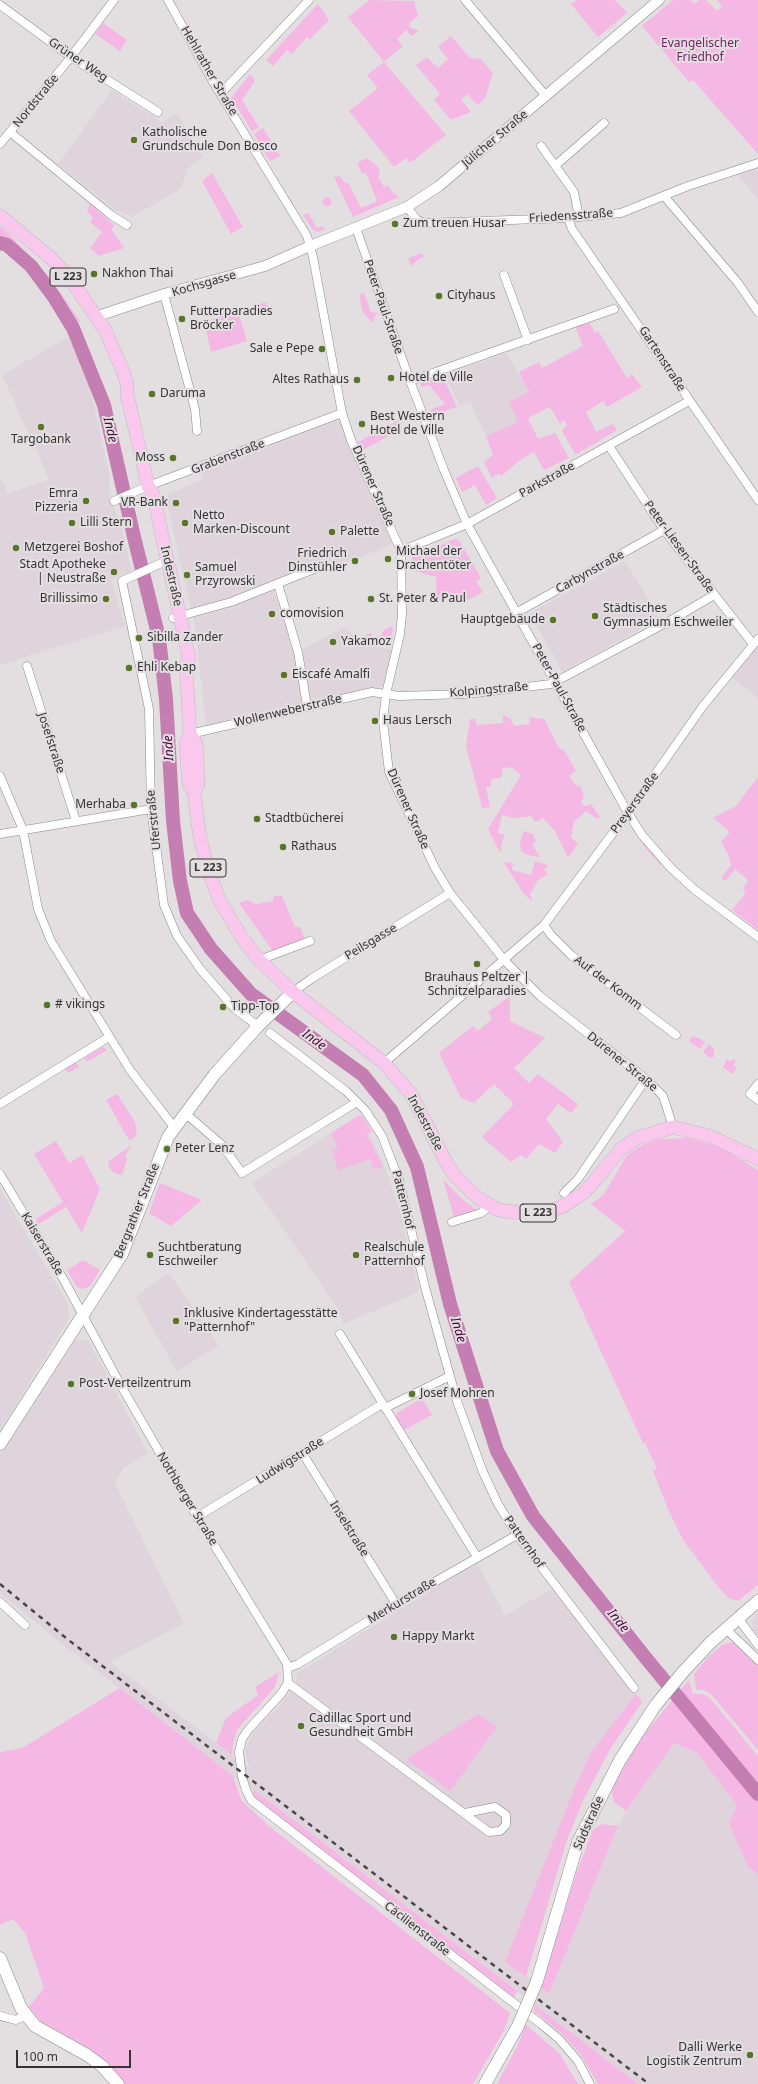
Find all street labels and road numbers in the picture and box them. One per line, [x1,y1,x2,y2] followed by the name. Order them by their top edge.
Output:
[178,24,240,118] street label: Hehlrather Straße
[46,35,110,85] street label: Grüner Weg
[10,71,62,131] street label: Nordstraße
[459,107,531,171] street label: Jülicher Straße
[528,206,614,226] street label: Friedensstraße
[360,258,406,356] street label: Peter-Paul-Straße
[50,268,86,286] road number: L 223
[170,268,238,300] street label: Kochsgasse
[636,324,688,394] street label: Gartenstraße
[189,436,267,478] street label: Grabenstraße
[349,444,397,528] street label: Dürener Straße
[517,459,577,501] street label: Parkstraße
[641,498,717,596] street label: Peter-Liesen-Straße
[157,544,185,608] street label: Indestraße
[553,547,627,597] street label: Carbynstraße
[529,641,589,735] street label: Peter-Paul-Straße
[449,679,529,701] street label: Kolpingstraße
[233,692,343,730] street label: Wollenweberstraße
[34,711,68,775] street label: Josefstraße
[384,767,432,851] street label: Dürener Straße
[608,770,662,836] street label: Preyerstraße
[144,789,164,851] street label: Uferstraße
[190,859,226,877] road number: L 223
[342,921,400,963] street label: Peilsgasse
[571,953,645,1013] street label: Auf der Komm
[584,1029,660,1095] street label: Dürener Straße
[404,1092,446,1154] street label: Indestraße
[111,1161,163,1261] street label: Bergrather Straße
[389,1169,417,1231] street label: Patternhof
[520,1204,556,1222] road number: L 223
[18,1210,66,1278] street label: Kaiserstraße
[254,1435,326,1487] street label: Ludwigstraße
[154,1450,220,1548] street label: Nothberger Straße
[326,1498,372,1560] street label: Inselstraße
[501,1513,547,1571] street label: Patternhof
[365,1575,439,1627] street label: Merkurstraße
[571,1794,607,1852] street label: Südstraße
[381,1899,453,1959] street label: Cäcilienstraße

